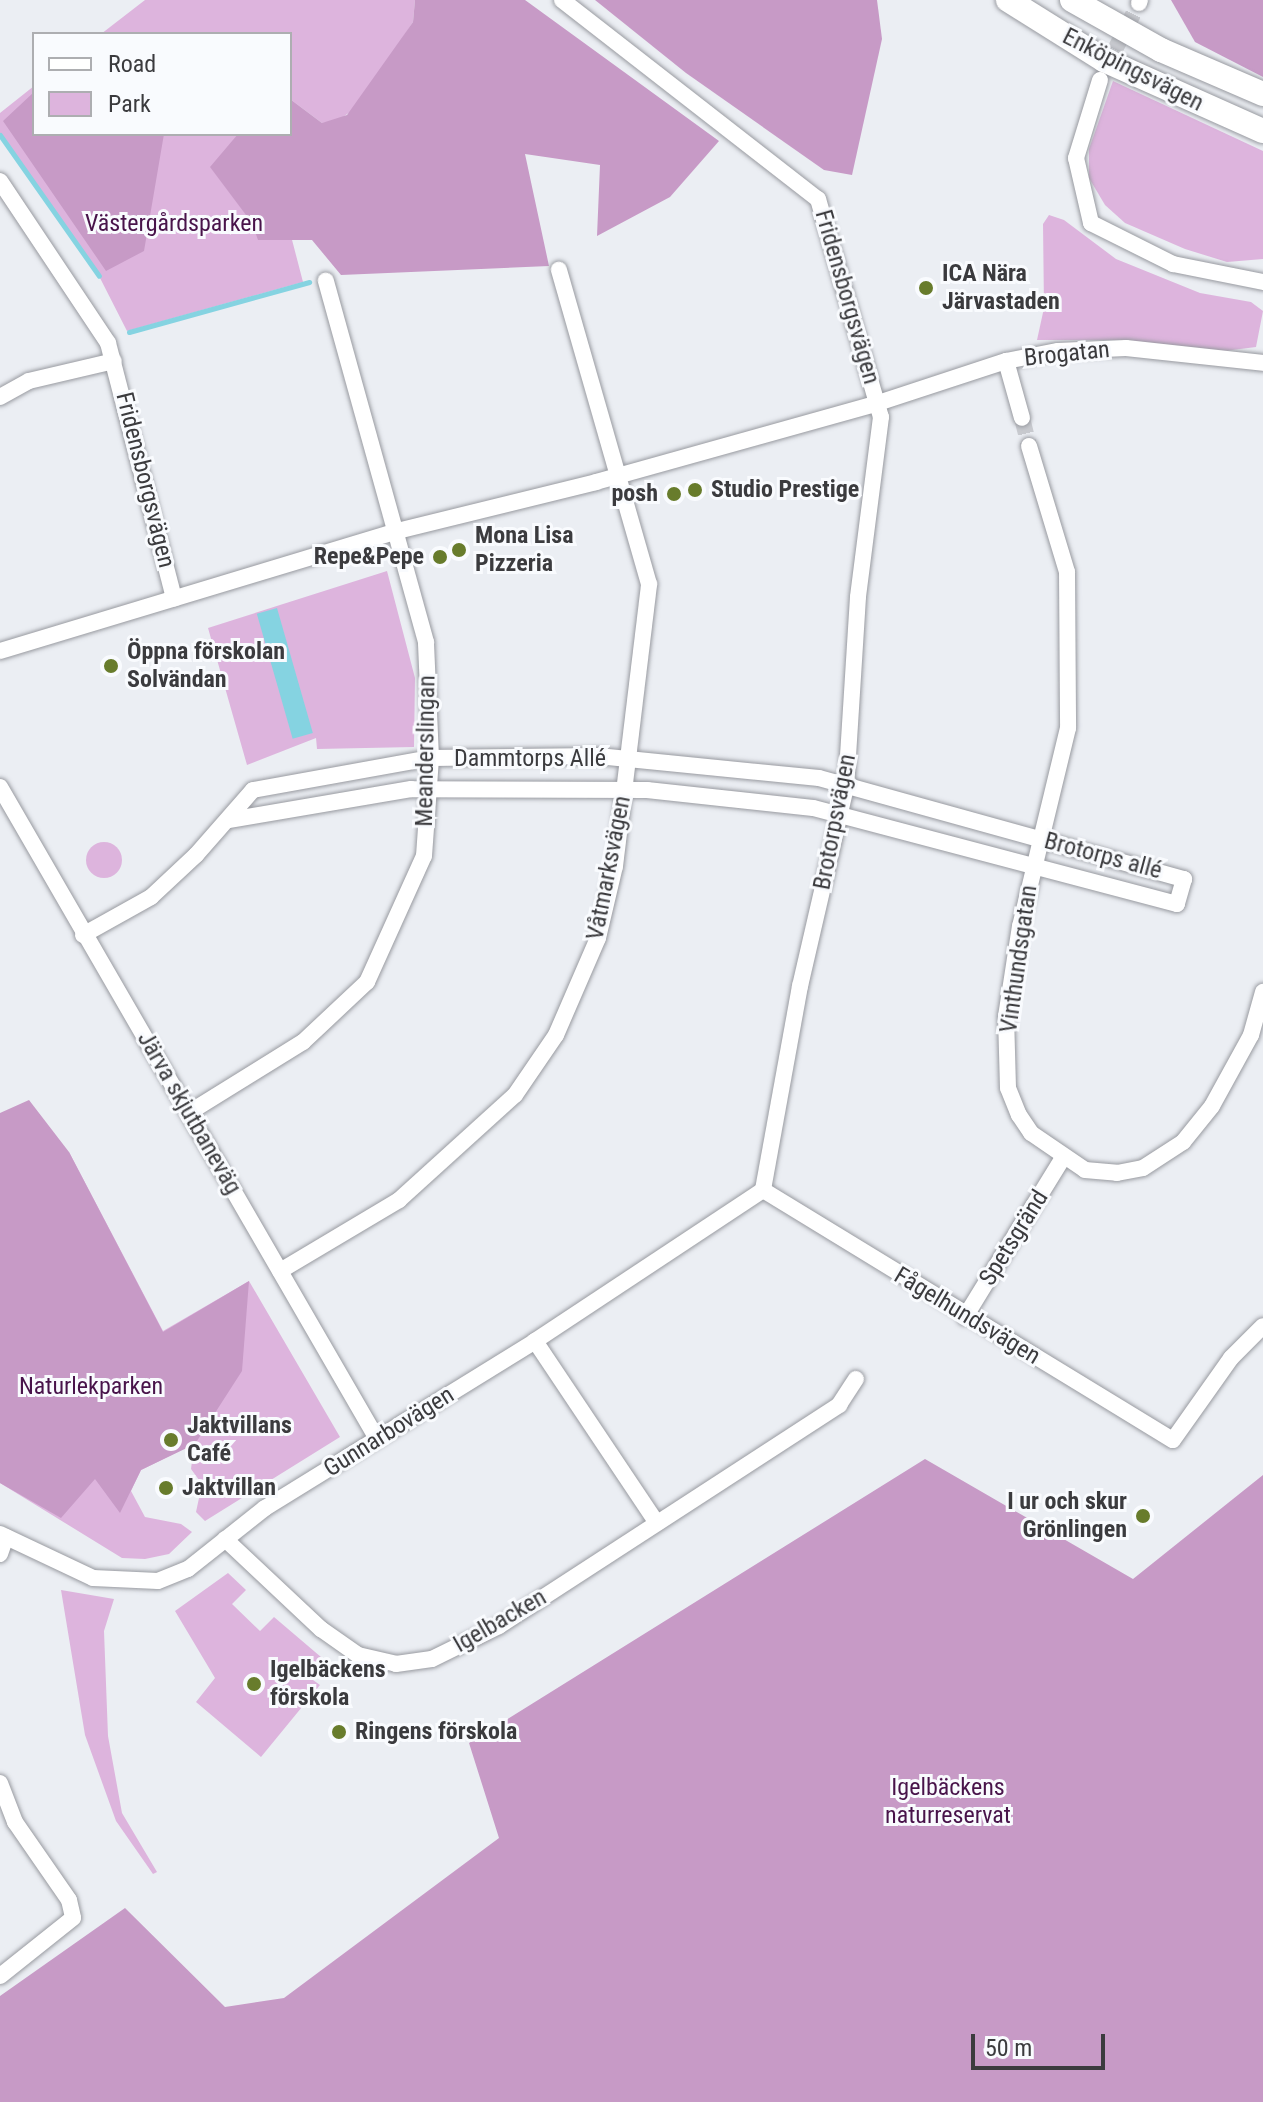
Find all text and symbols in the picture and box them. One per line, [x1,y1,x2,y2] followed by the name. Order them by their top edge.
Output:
[1058,22,1208,118] street label: Enköpingsvägen
[32,32,292,136] legend
[108,50,156,78] text: Road
[108,90,151,118] text: Park
[808,207,886,387] street label: Fridensborgsvägen
[85,210,263,238] park label: Västergårdsparken
[942,260,1060,316] place label: ICA Nära Järvastaden
[917,279,935,297] marker: ICA Nära Järvastaden
[1023,335,1111,373] street label: Brogatan
[109,389,181,571] street label: Fridensborgsvägen
[711,476,859,504] place label: Studio Prestige
[611,480,658,508] place label: posh
[686,481,704,499] marker: Studio Prestige
[665,485,683,503] marker: posh
[475,522,574,578] place label: Mona Lisa Pizzeria
[450,541,468,559] marker: Mona Lisa Pizzeria
[314,543,424,571] place label: Repe&Pepe
[431,548,449,566] marker: Repe&Pepe
[127,638,285,694] place label: Öppna förskolan Solvändan
[102,657,120,675] marker: Öppna förskolan Solvändan
[410,675,442,827] street label: Meanderslingan
[454,745,606,773] street label: Dammtorps Allé
[808,752,862,892] street label: Brotorpsvägen
[581,793,637,943] street label: Våtmarksvägen
[1041,826,1165,886] street label: Brotorps allé
[994,883,1044,1035] street label: Vinthundsgatan
[131,1027,247,1199] street label: Järva skjutbaneväg
[973,1185,1055,1291] street label: Spetsgränd
[889,1261,1045,1371] street label: Fågelhundsvägen
[19,1373,163,1401] park label: Naturlekparken
[319,1381,459,1483] street label: Gunnarbovägen
[187,1412,292,1468] place label: Jaktvillans Café
[162,1431,180,1449] marker: Jaktvillans Café
[182,1474,276,1502] place label: Jaktvillan
[157,1479,175,1497] marker: Jaktvillan
[1007,1488,1127,1544] place label: I ur och skur Grönlingen
[1134,1507,1152,1525] marker: I ur och skur Grönlingen
[448,1583,552,1659] street label: Igelbacken
[270,1656,386,1712] place label: Igelbäckens förskola
[245,1675,263,1693] marker: Igelbäckens förskola
[355,1718,517,1746] place label: Ringens förskola
[330,1723,348,1741] marker: Ringens förskola
[885,1774,1011,1830] park label: Igelbäckens naturreservat
[975,2018,1109,2068] scale bar
[985,2034,1032,2062] text: 50 m

